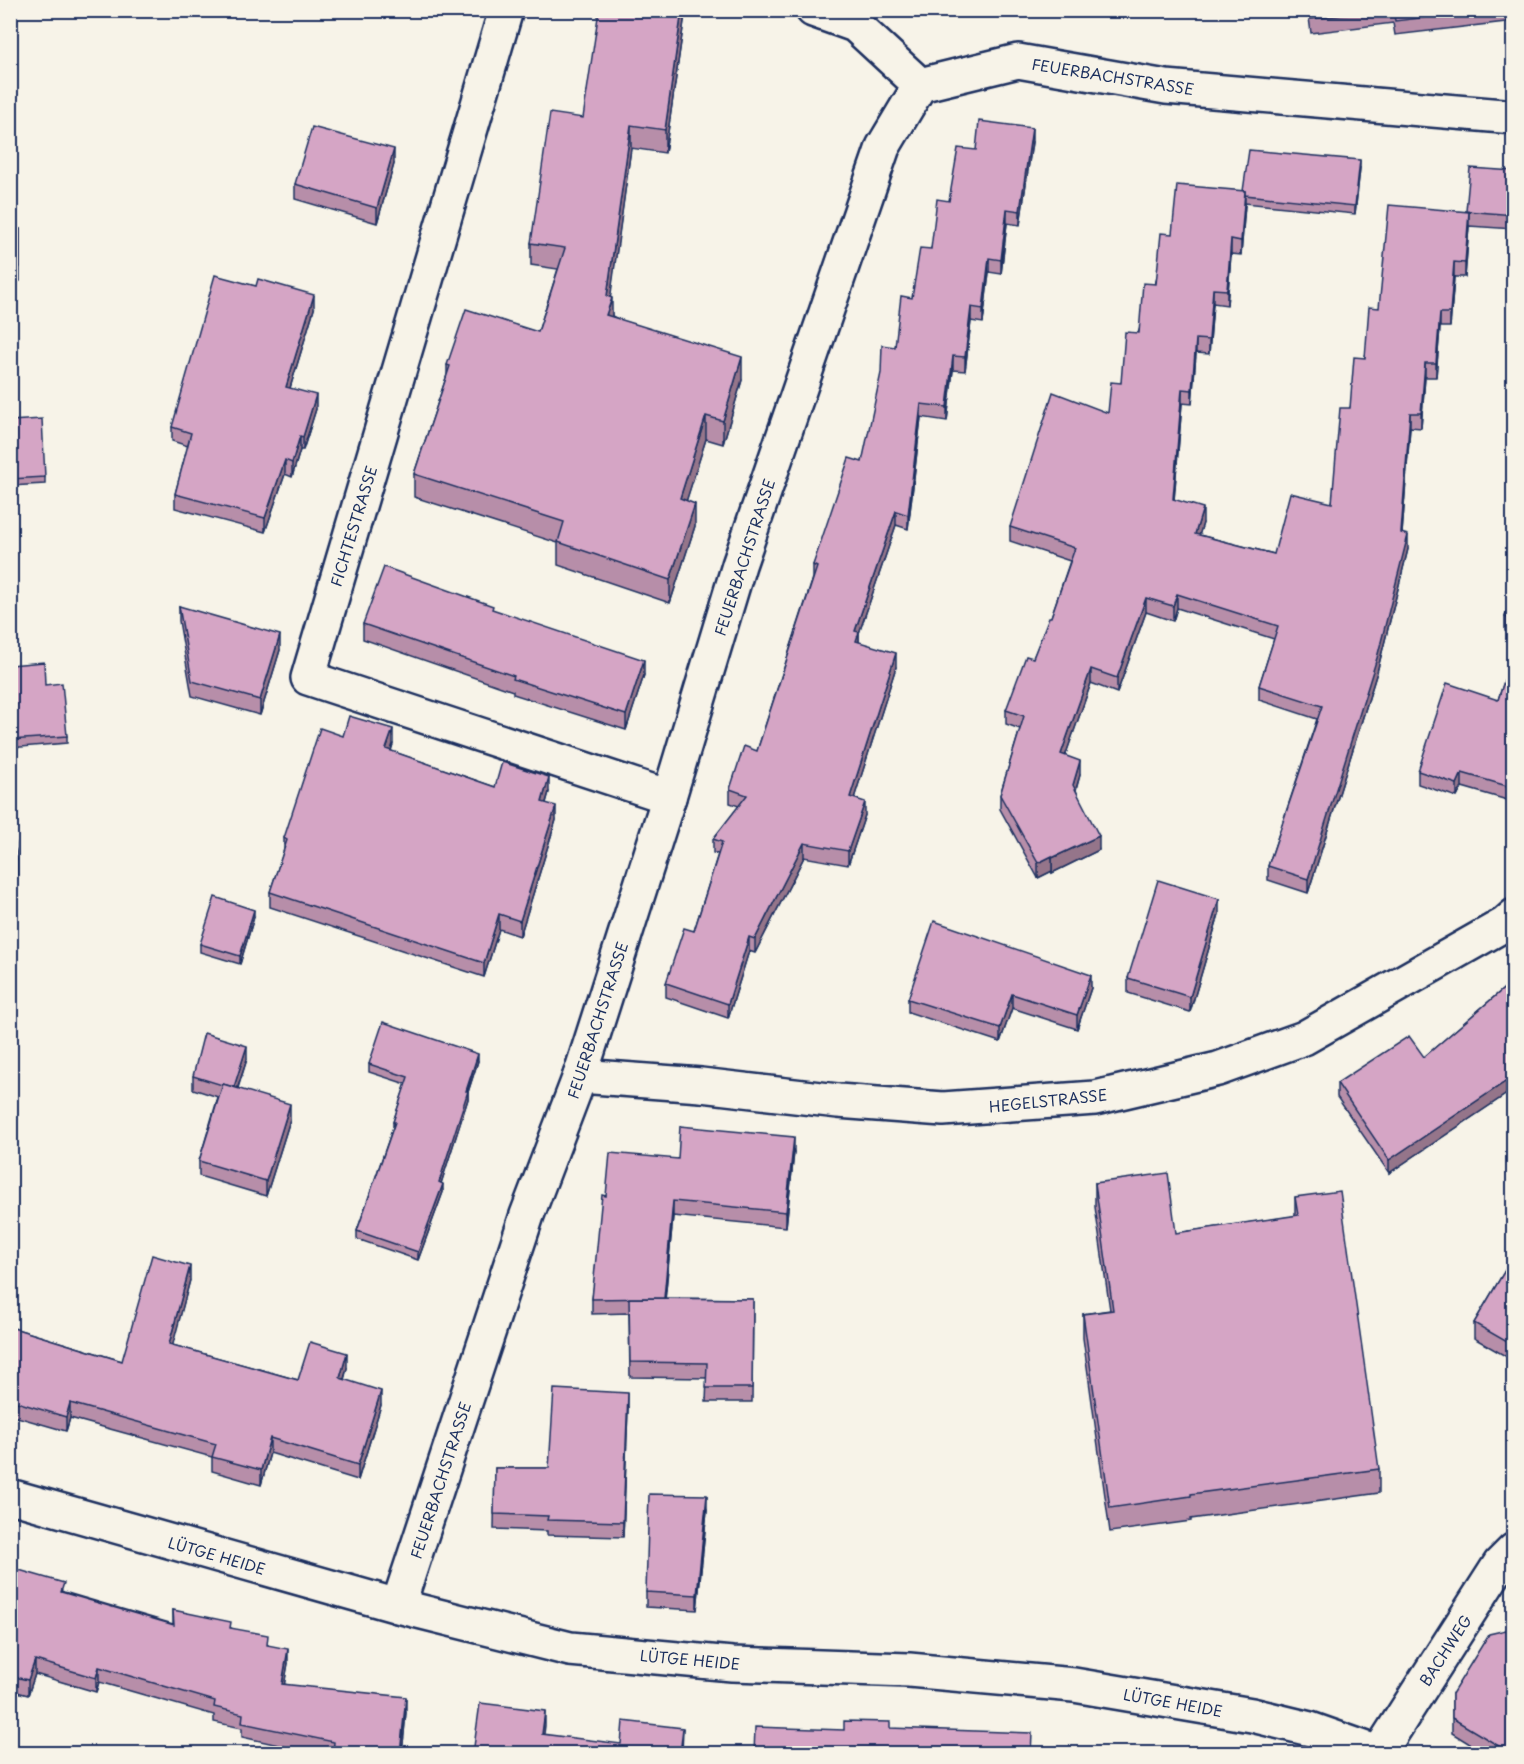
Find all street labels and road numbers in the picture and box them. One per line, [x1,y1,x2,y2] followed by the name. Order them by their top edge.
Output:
[1030,52,1196,100] street label: FEUERBACHSTRASSE
[324,463,382,589] street label: FICHTESTRASSE
[708,475,780,639] street label: FEUERBACHSTRASSE
[561,938,633,1102] street label: FEUERBACHSTRASSE
[988,1082,1108,1118] street label: HEGELSTRASSE
[404,1398,476,1562] street label: FEUERBACHSTRASSE
[166,1530,268,1580] street label: LÜTGE HEIDE
[1413,1610,1477,1690] street label: BACHWEG
[639,1643,741,1675] street label: LÜTGE HEIDE
[1122,1682,1224,1722] street label: LÜTGE HEIDE

